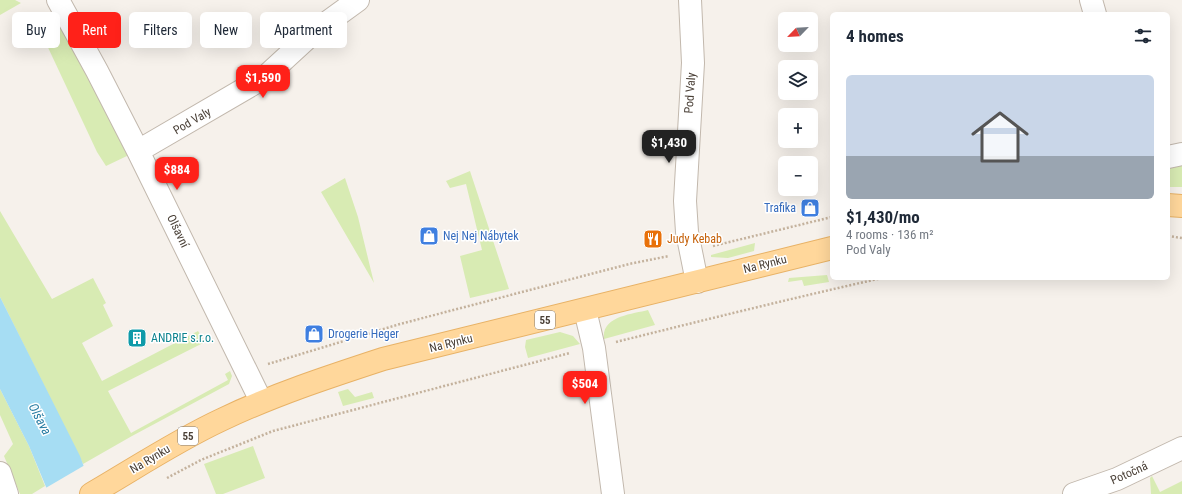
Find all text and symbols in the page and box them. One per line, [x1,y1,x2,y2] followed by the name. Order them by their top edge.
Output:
[12,12,60,48] chip: Buy
[68,12,121,48] chip: Rent
[129,12,192,48] chip: Filters
[200,12,252,48] chip: New
[260,12,347,48] chip: Apartment
[778,12,818,52] north arrow
[778,12,818,196] map controls
[1132,25,1154,47] icon: filters
[846,26,904,46] text: 4 homes
[778,60,818,100] button: layers
[230,65,296,99] pin: $1,590
[245,70,281,85] text: $1,590
[682,72,698,114] street label: Pod Valy
[964,101,1036,173] icon: home
[171,105,213,137] street label: Pod Valy
[778,108,818,148] button: +
[636,130,702,164] pin: $1,430
[651,135,687,150] text: $1,430
[778,156,818,196] button: −
[153,157,201,191] pin: $884
[164,162,190,177] text: $884
[799,197,821,219] shop icon: Trafika
[764,201,796,215] place label: Trafika
[846,207,920,227] text: $1,430/mo
[164,212,192,251] street label: Olšavní
[418,225,440,247] shop icon: Nej Nej Nábytek
[846,227,933,242] text: 4 rooms · 136 m²
[642,228,664,250] restaurant icon: Judy Kebab
[443,229,519,243] place label: Nej Nej Nábytek
[667,232,722,246] place label: Judy Kebab
[846,242,891,257] text: Pod Valy
[742,252,788,276] street label: Na Rynku
[535,311,555,329] road number: 55
[303,323,325,345] shop icon: Drogerie Heger
[126,327,148,349] building icon: ANDRIE s.r.o.
[328,327,399,341] place label: Drogerie Heger
[151,331,214,345] place label: ANDRIE s.r.o.
[428,331,474,355] street label: Na Rynku
[561,371,609,405] pin: $504
[572,376,598,391] text: $504
[26,401,54,437] water label: Olšava
[178,427,198,445] road number: 55
[127,441,173,476] street label: Na Rynku
[1108,459,1150,487] street label: Potočná

